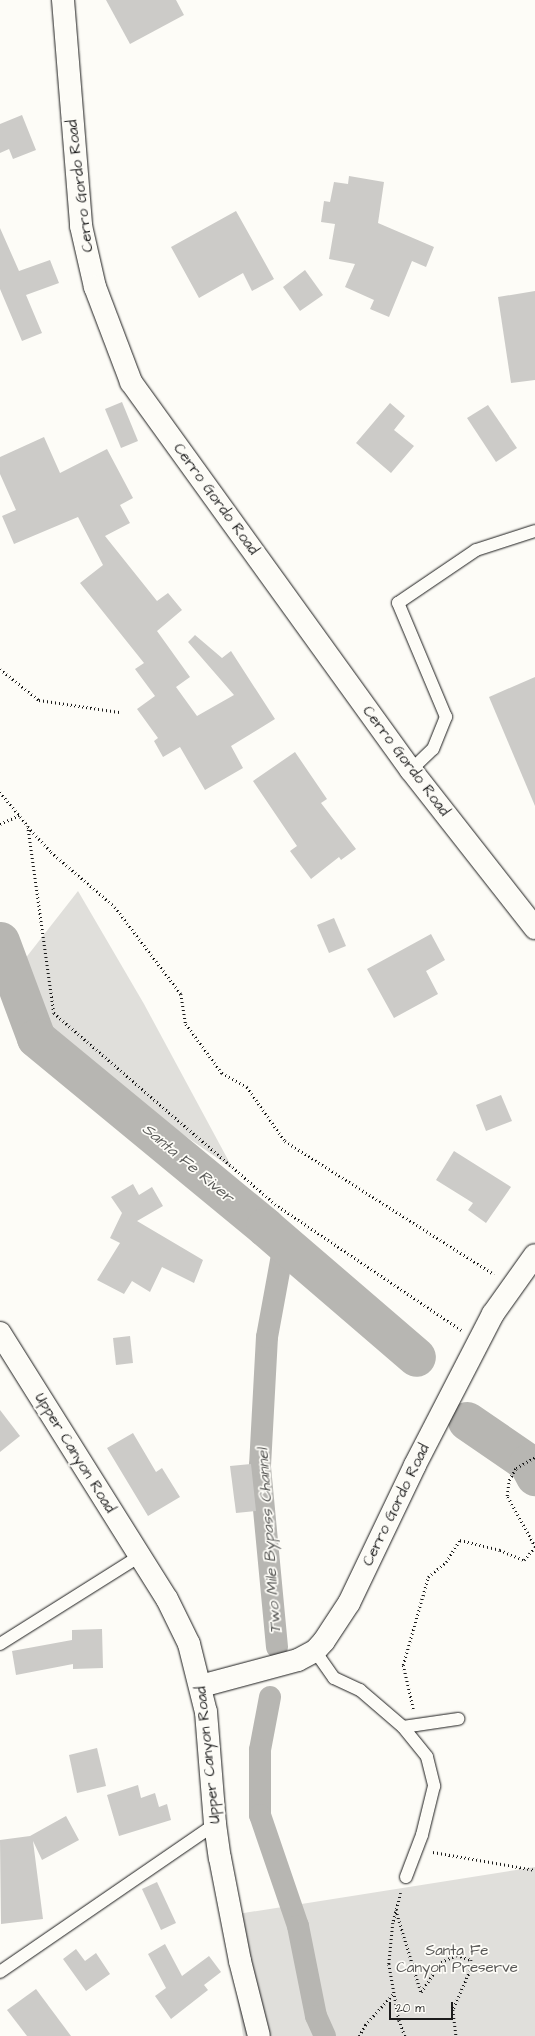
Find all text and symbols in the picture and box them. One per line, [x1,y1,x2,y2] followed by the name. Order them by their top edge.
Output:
[63,119,97,253] street label: Cerro Gordo Road
[170,440,262,558] street label: Cerro Gordo Road
[359,702,453,820] street label: Cerro Gordo Road
[138,1119,238,1207] water label: Santa Fe River
[31,1390,119,1516] street label: Upper Canyon Road
[359,1441,433,1569] street label: Cerro Gordo Road
[253,1448,285,1634] water label: Two Mile Bypass Channel
[192,1685,224,1825] street label: Upper Canyon Road
[396,1941,518,1976] park label: Santa Fe Canyon Preserve
[391,1994,455,2020] scale bar
[396,2000,425,2017] text: 20 m

